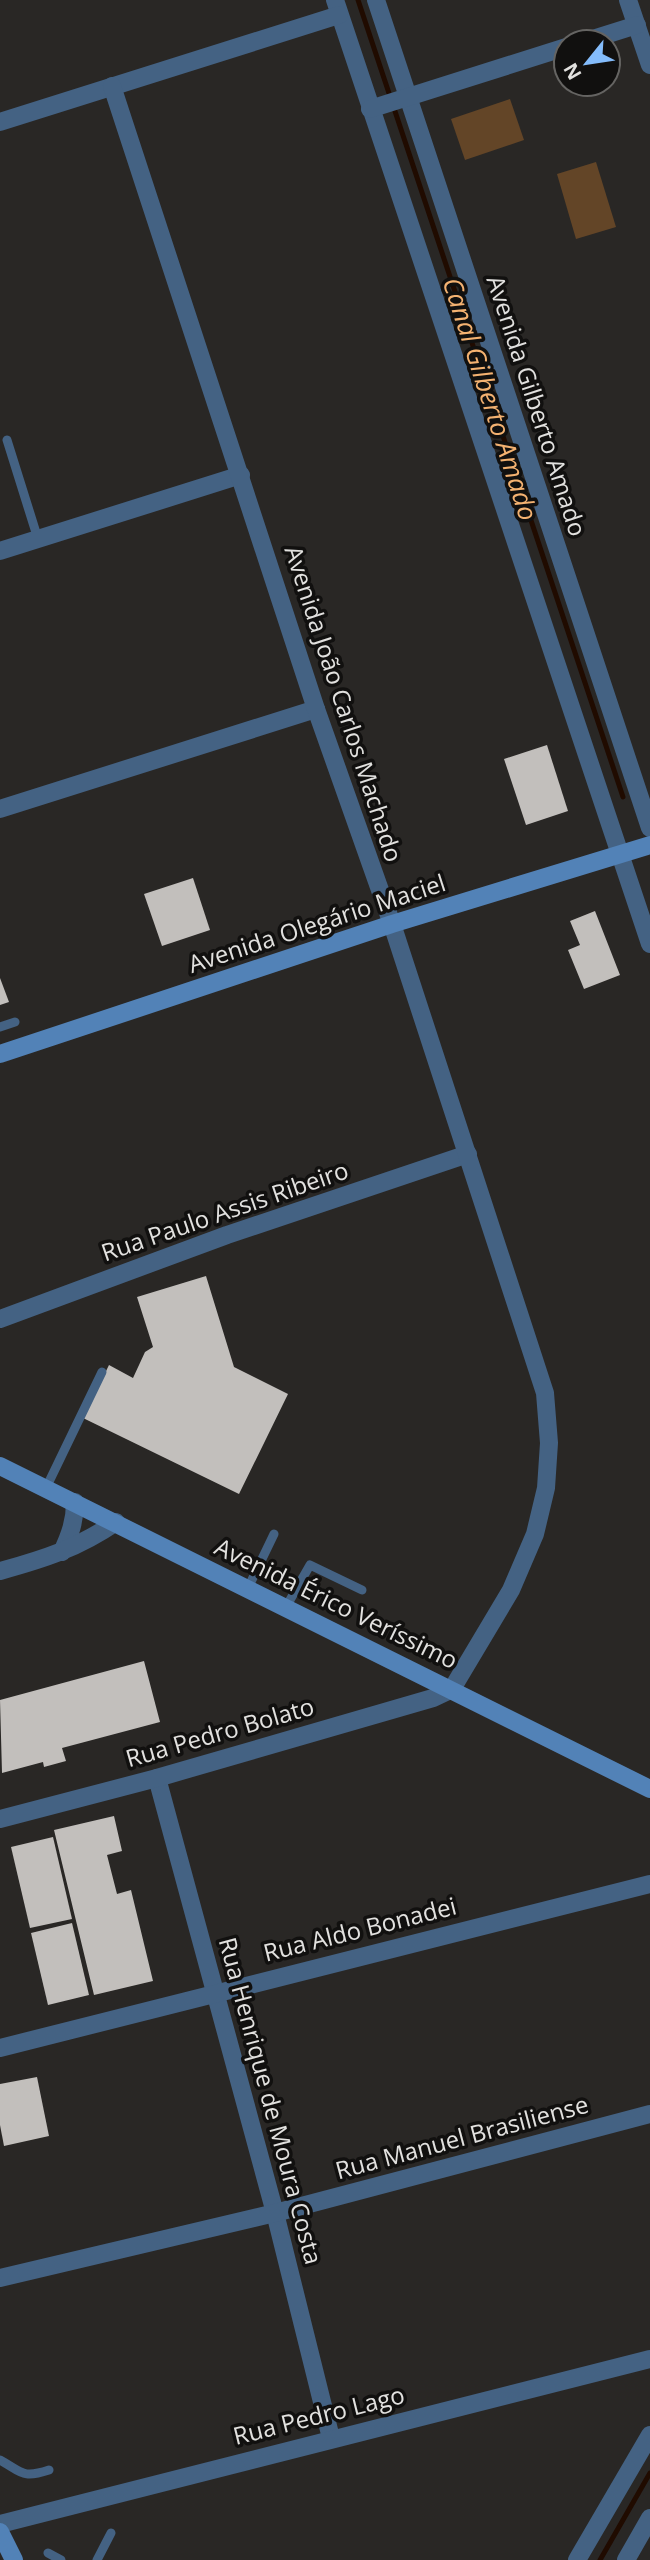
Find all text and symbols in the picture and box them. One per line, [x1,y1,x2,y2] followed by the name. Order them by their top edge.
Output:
[552,28,622,98] north arrow
[557,58,587,85] text: N
[480,271,595,540] street label: Avenida Gilberto Amado
[435,273,547,525] water label: Canal Gilberto Amado
[278,541,411,866] street label: Avenida João Carlos Machado
[184,865,449,980] street label: Avenida Olegário Maciel
[96,1153,353,1268] street label: Rua Paulo Assis Ribeiro
[210,1529,464,1676] street label: Avenida Érico Veríssimo
[122,1689,318,1774] street label: Rua Pedro Bolato
[260,1889,460,1968] street label: Rua Aldo Bonadei
[212,1933,331,2268] street label: Rua Henrique de Moura Costa
[331,2087,592,2186] street label: Rua Manuel Brasiliense
[229,2377,408,2452] street label: Rua Pedro Lago

